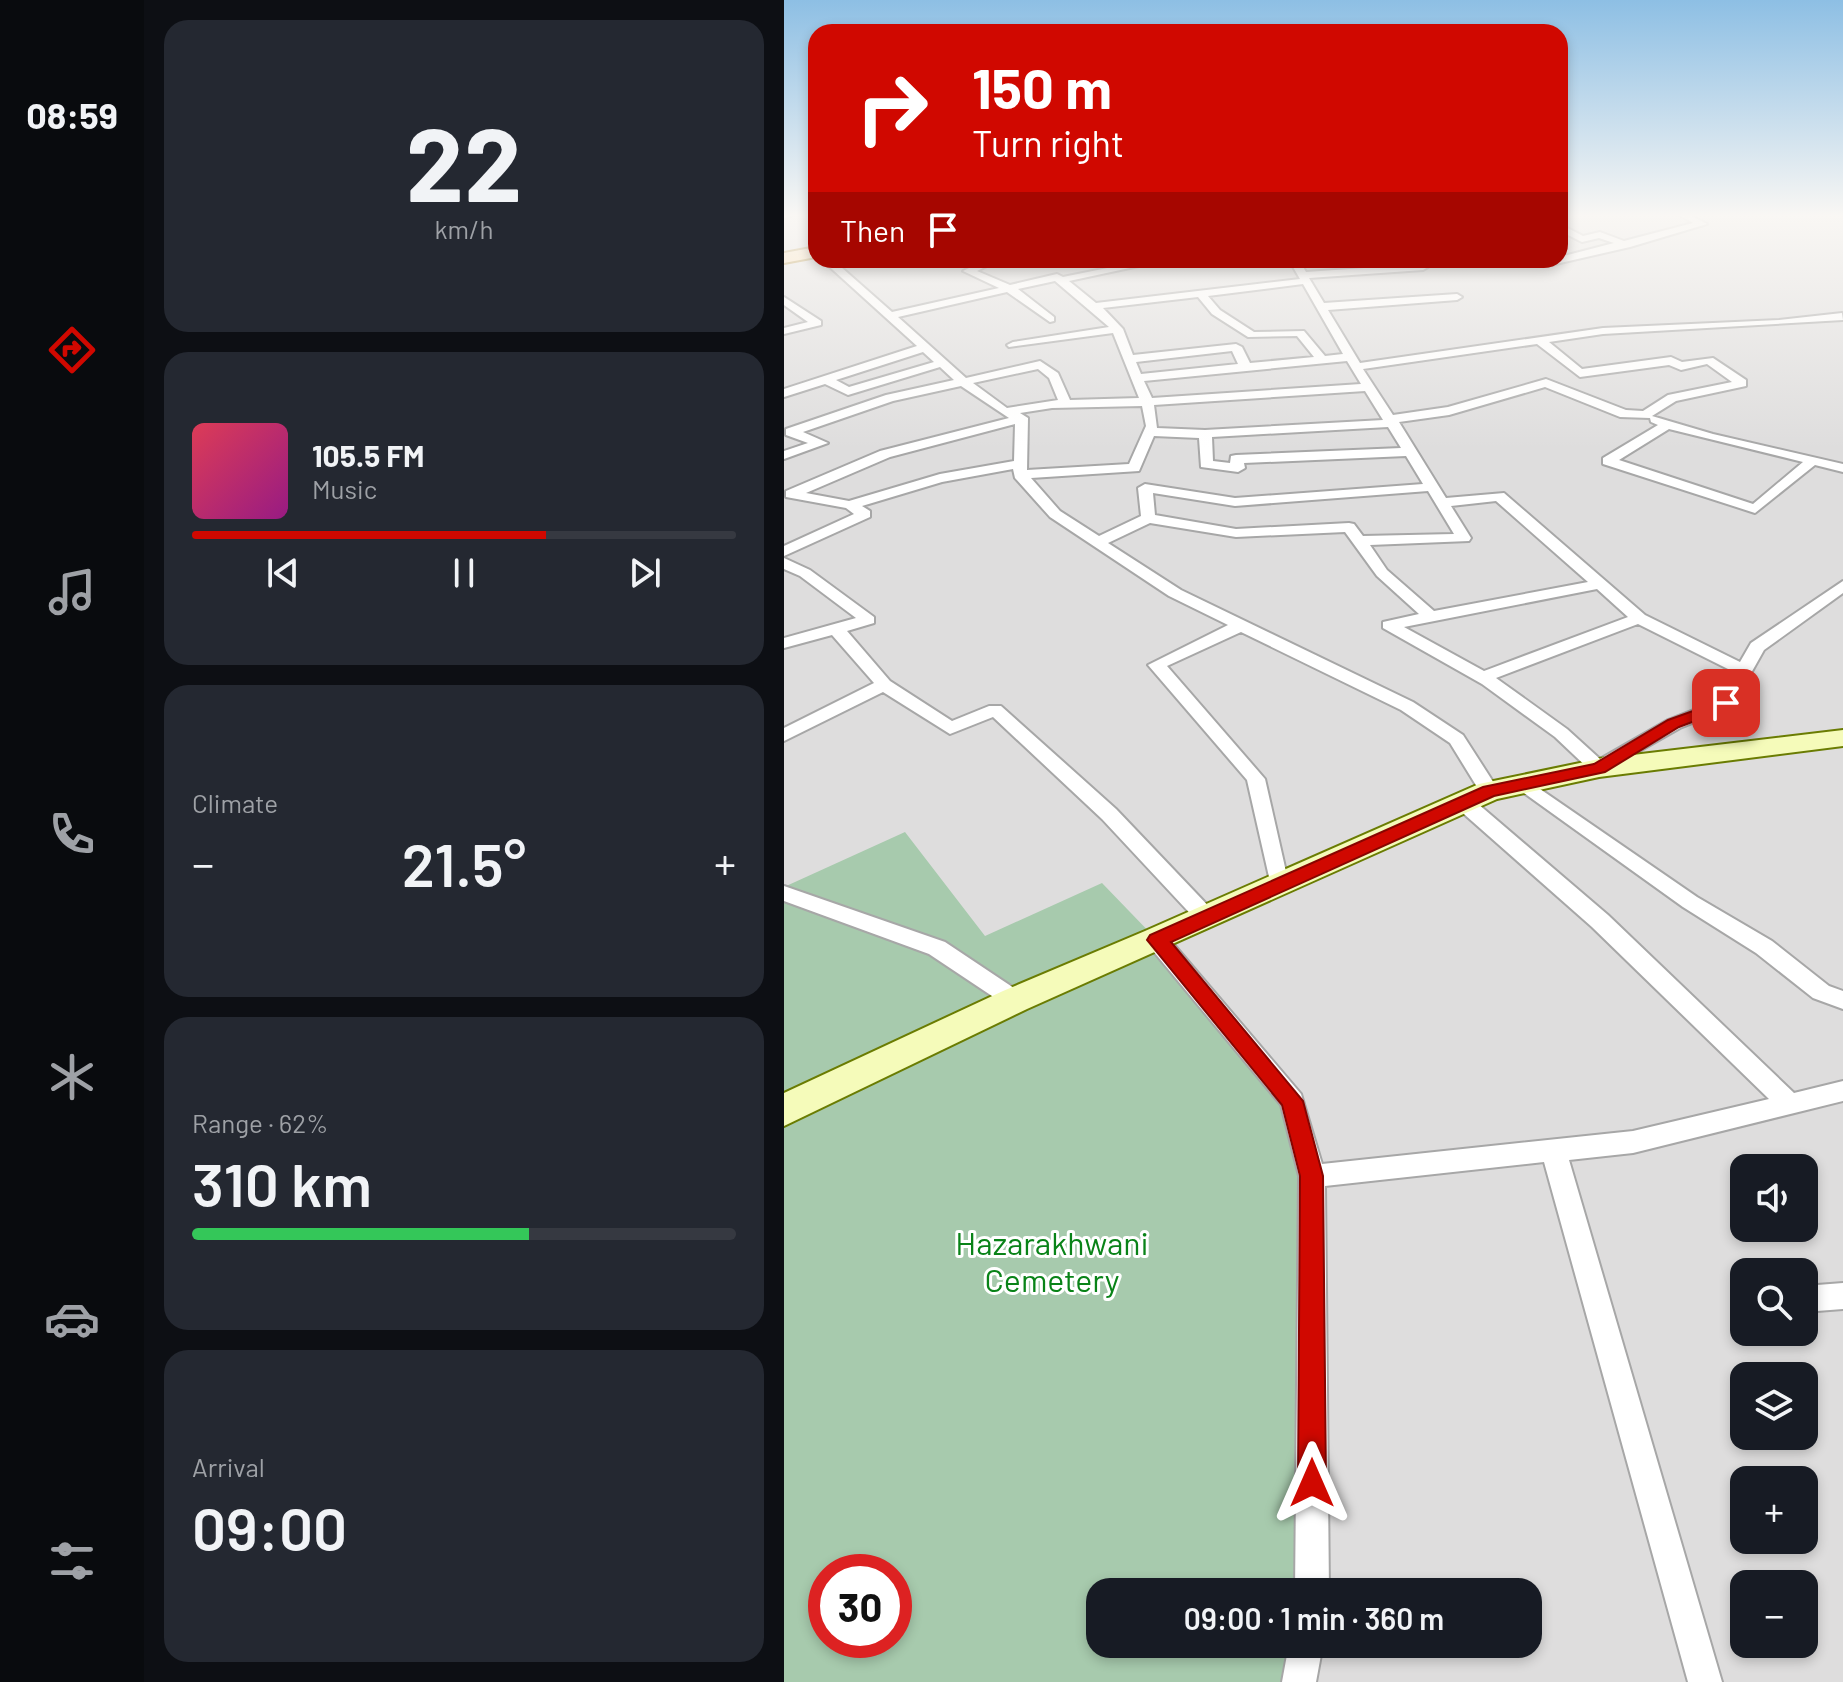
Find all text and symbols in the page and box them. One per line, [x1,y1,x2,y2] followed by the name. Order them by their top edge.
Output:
[972,53,1112,120] text: 150 m
[840,56,944,160] icon: right
[26,93,118,136] text: 08:59
[406,98,522,223] text: 22
[972,121,1124,164] text: Turn right
[921,208,965,252] icon: arrive
[840,212,905,248] text: Then
[435,213,493,244] text: km/h
[44,322,100,378] icon: directions
[312,437,424,473] text: 105.5 FM
[312,473,377,504] text: Music
[261,551,305,595] icon: previous
[442,551,486,595] icon: pause
[623,551,667,595] icon: next
[44,564,100,620] icon: music
[1692,669,1760,737] pin
[1704,681,1748,725] icon: arrive
[192,787,278,818] text: Climate
[44,806,100,862] icon: phone
[402,827,526,899] text: 21.5°
[192,836,214,889] text: −
[714,836,736,889] text: +
[44,1049,100,1105] icon: climate
[192,1107,328,1138] text: Range · 62%
[192,1147,372,1219] text: 310 km
[1730,1154,1818,1658] map controls
[1730,1154,1818,1242] button: sound
[955,1223,1149,1298] park label: Hazarakhwani Cemetery
[1730,1258,1818,1346] button: search
[44,1291,100,1347] icon: car
[1730,1362,1818,1450] button: layers
[1270,1441,1354,1525] position arrow
[192,1451,265,1482] text: Arrival
[1730,1466,1818,1554] button: +
[192,1491,347,1563] text: 09:00
[44,1533,100,1589] icon: filters
[808,1554,912,1658] speed limit sign: 30
[1730,1570,1818,1658] button: −
[1184,1600,1444,1636] text: 09:00 · 1 min · 360 m

